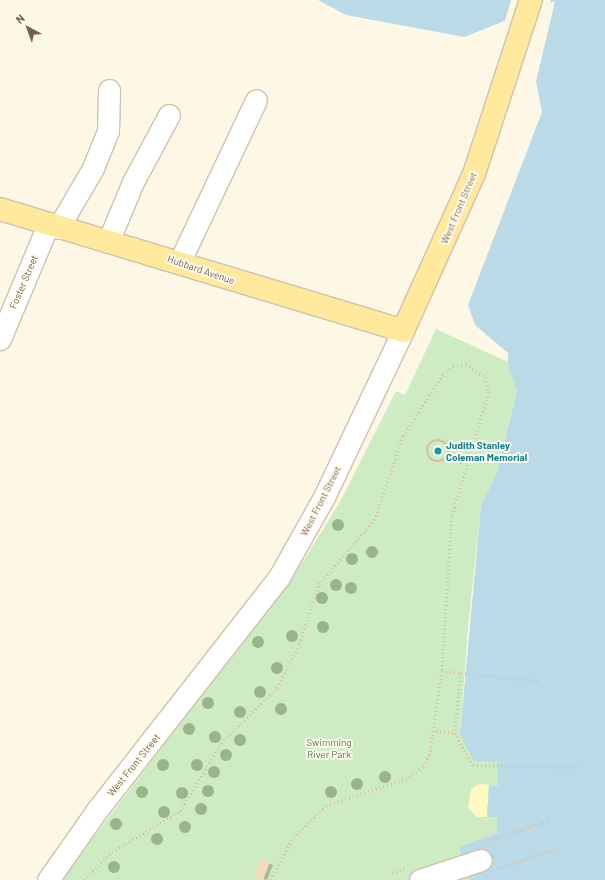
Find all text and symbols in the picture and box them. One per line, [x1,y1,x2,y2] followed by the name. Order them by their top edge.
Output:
[8,8,48,48] north arrow
[13,11,27,26] text: N
[438,170,480,246] street label: West Front Street
[7,253,41,311] street label: Foster Street
[166,253,236,287] street label: Hubbard Avenue
[446,439,527,462] place label: Judith Stanley Coleman Memorial
[433,446,443,456] marker: Judith Stanley Coleman Memorial
[298,464,344,538] street label: West Front Street
[105,731,163,799] street label: West Front Street
[306,736,352,760] park label: Swimming River Park

